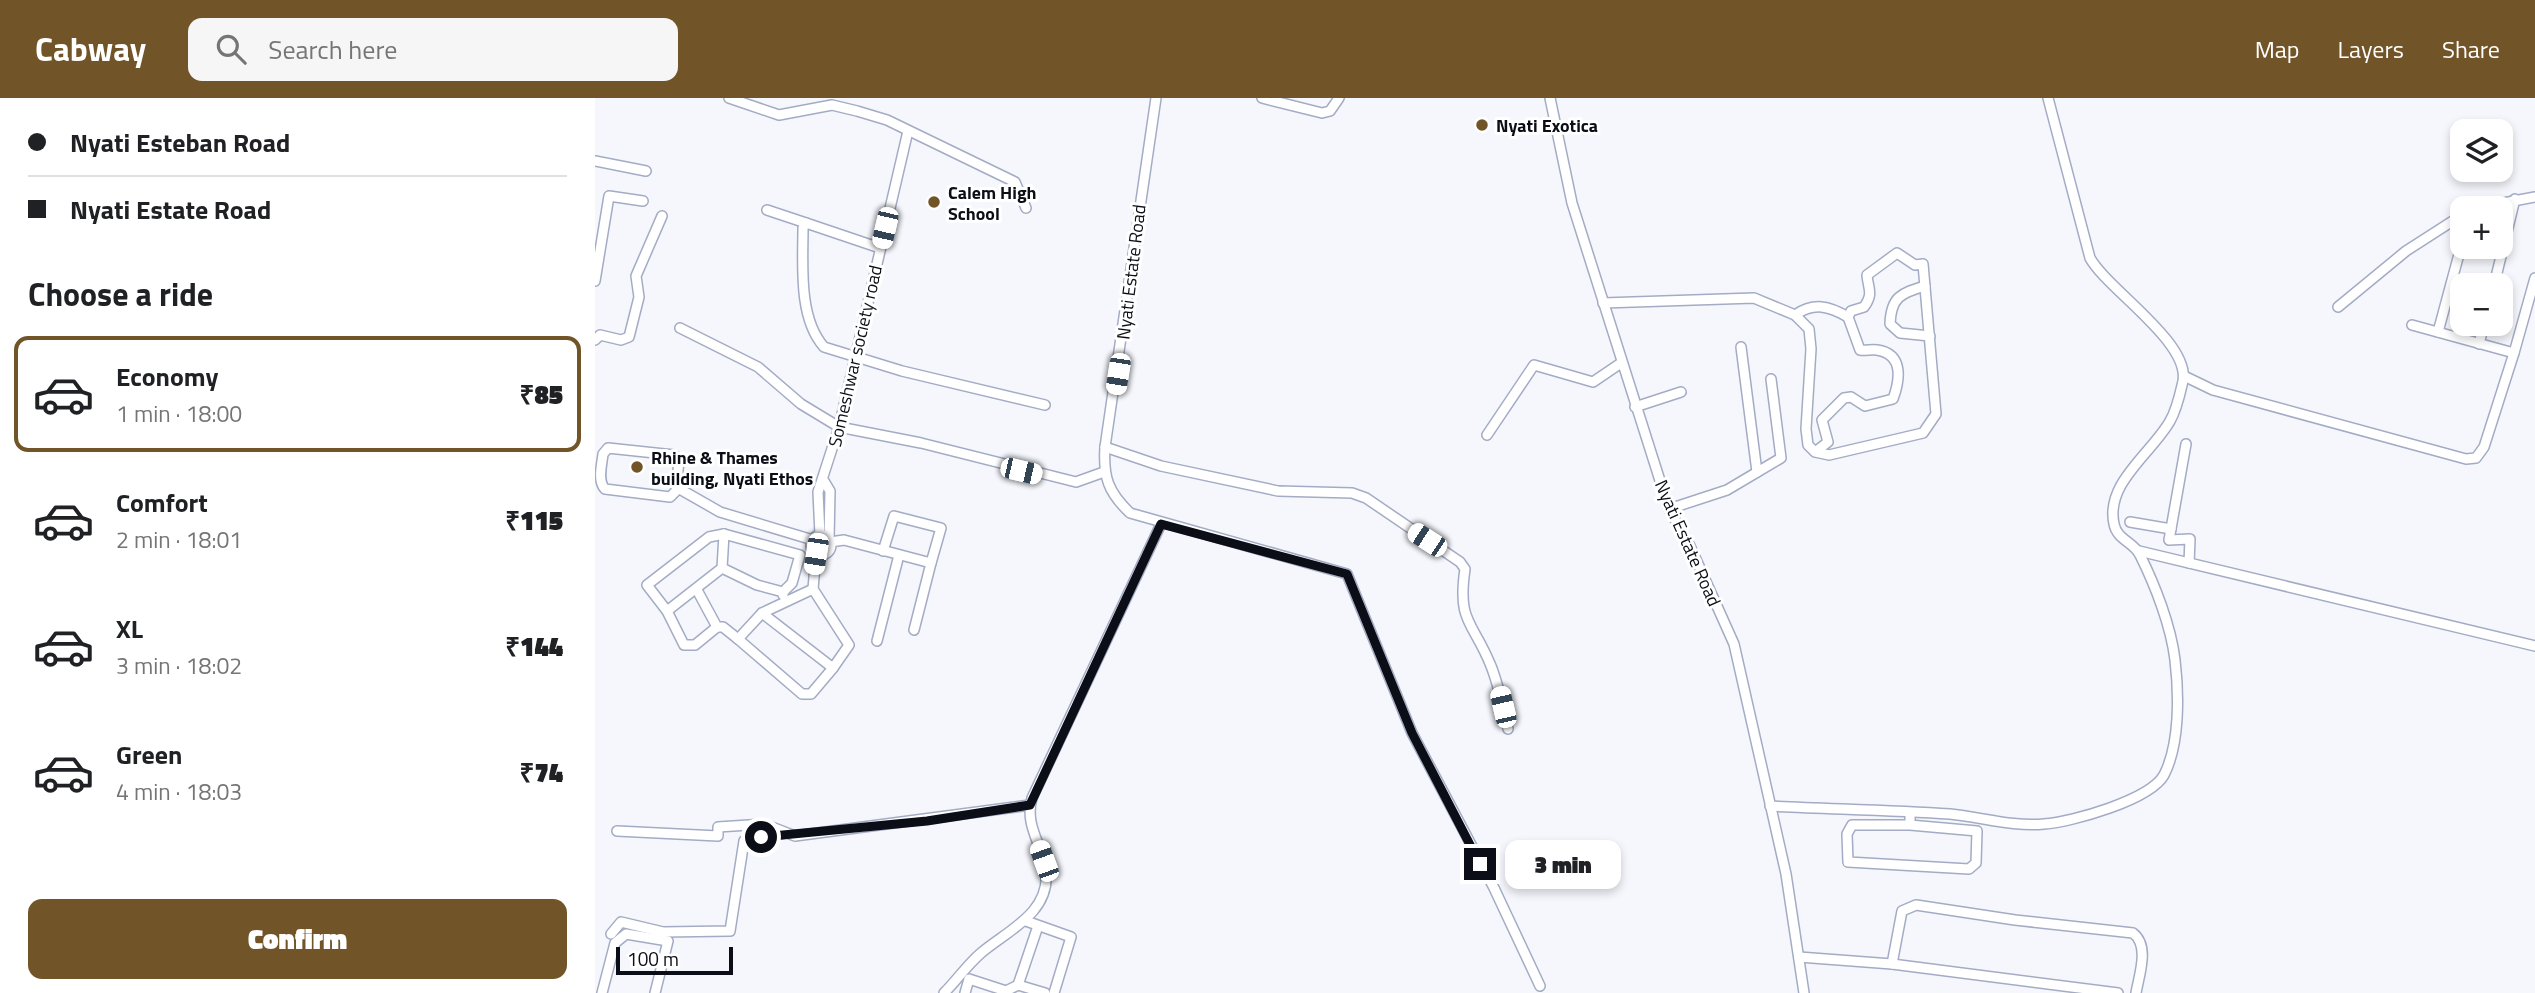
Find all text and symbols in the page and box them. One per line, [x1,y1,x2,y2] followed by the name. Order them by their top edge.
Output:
[188,18,678,81] search box
[35,24,146,74] text: Cabway
[212,30,250,68] icon: search
[268,30,397,69] text: Search here
[2255,31,2300,67] text: Map
[2338,31,2404,67] text: Layers
[2442,31,2500,67] text: Share
[1496,112,1598,139] place label: Nyati Exotica
[1474,117,1490,133] marker: Nyati Exotica
[2450,119,2513,336] map controls
[2450,119,2513,182] button: layers
[70,123,290,162] text: Nyati Esteban Road
[948,179,1036,227] place label: Calem High School
[70,190,271,229] text: Nyati Estate Road
[926,194,942,210] marker: Calem High School
[2450,196,2513,259] button: +
[1109,203,1153,341] street label: Nyati Estate Road
[871,205,900,251] car
[821,262,889,450] street label: Someshwar society road
[28,270,213,318] text: Choose a ride
[2450,273,2513,336] button: −
[1105,352,1132,396] car
[116,357,218,396] text: Economy
[32,363,95,426] icon: car
[520,375,563,414] text: ₹85
[116,396,242,431] text: 1 min · 18:00
[651,444,813,492] place label: Rhine & Thames building, Nyati Ethos
[999,456,1044,486] car
[629,459,645,475] marker: Rhine & Thames building, Nyati Ethos
[1648,475,1728,611] street label: Nyati Estate Road
[116,483,208,522] text: Comfort
[32,489,95,552] icon: car
[505,501,563,540] text: ₹115
[1404,520,1451,560] car
[116,522,242,557] text: 2 min · 18:01
[803,532,830,576] car
[116,609,143,648] text: XL
[32,615,95,678] icon: car
[505,627,563,666] text: ₹144
[116,648,242,683] text: 3 min · 18:02
[1489,684,1518,730] car
[116,735,182,774] text: Green
[32,741,95,804] icon: car
[520,753,563,792] text: ₹74
[116,774,242,809] text: 4 min · 18:03
[745,821,777,853] route start
[1027,838,1062,884] car
[1505,840,1620,888] callout: 3 min
[1534,847,1592,882] text: 3 min
[1464,848,1496,880] route end
[28,899,567,979] button: Confirm
[616,944,733,976] scale bar
[627,944,679,973] text: 100 m

